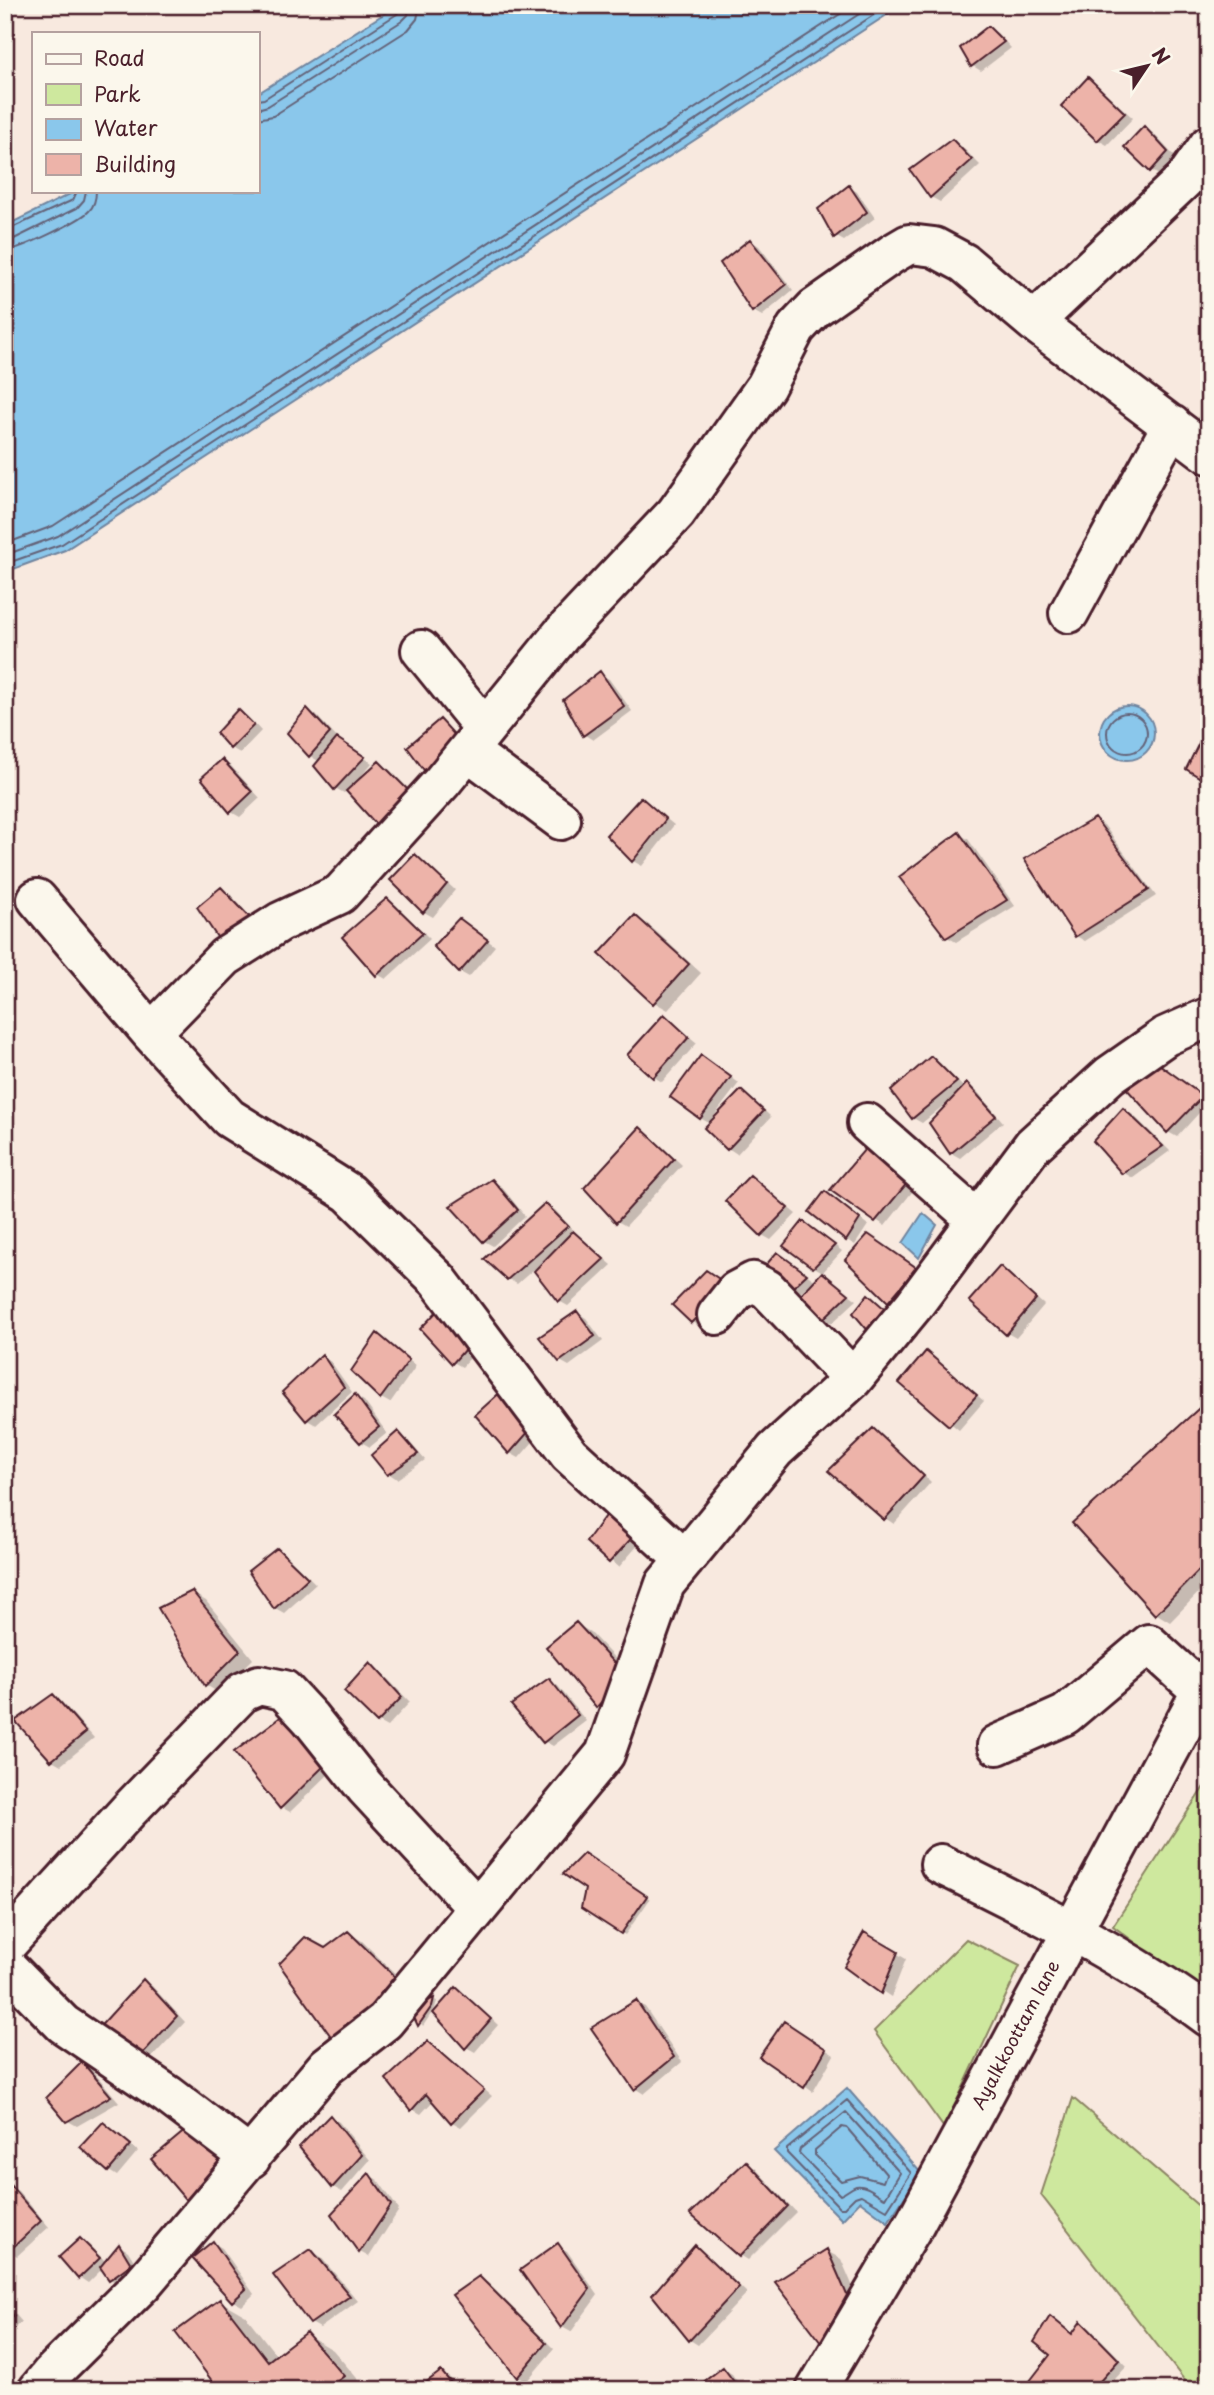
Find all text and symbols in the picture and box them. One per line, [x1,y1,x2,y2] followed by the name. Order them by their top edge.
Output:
[32,32,259,192] legend
[1112,32,1182,102] north arrow
[94,41,145,73] text: Road
[1146,41,1178,70] text: N
[94,77,141,109] text: Park
[94,111,158,143] text: Water
[94,147,176,179] text: Building
[964,1955,1065,2114] street label: Ayalkkoottam lane

